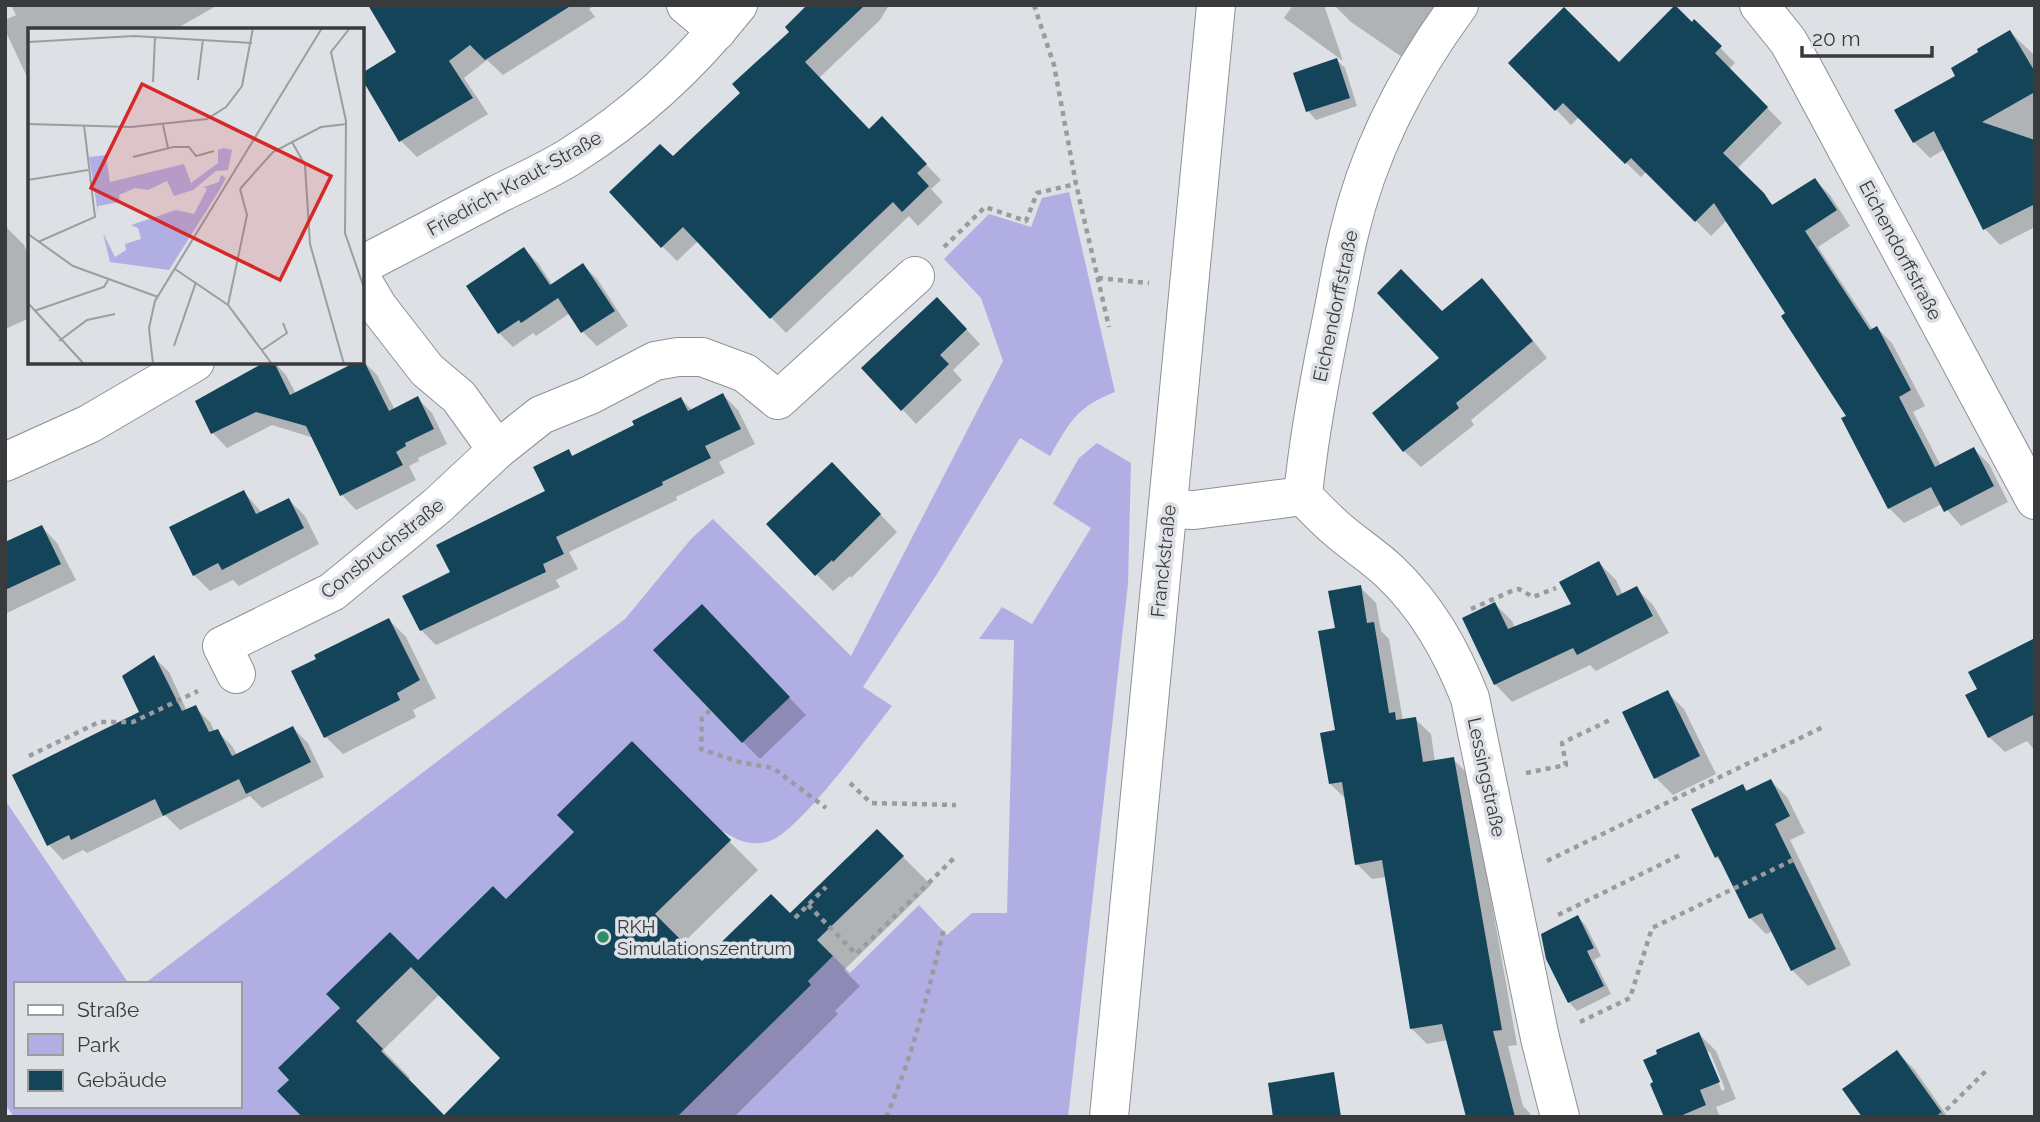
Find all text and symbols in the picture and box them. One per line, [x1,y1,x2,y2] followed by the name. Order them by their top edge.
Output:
[1802,14,1932,58] scale bar
[1812,26,1860,51] text: 20 m
[28,28,364,364] inset map
[423,126,605,240] street label: Friedrich-Kraut-Straße
[1855,177,1947,323] street label: Eichendorffstraße
[1308,228,1362,384] street label: Eichendorffstraße
[316,493,448,603] street label: Consbruchstraße
[1146,504,1180,618] street label: Franckstraße
[1464,715,1510,839] street label: Lessingstraße
[617,915,792,959] place label: RKH Simulationszentrum
[595,929,611,945] marker: RKH Simulationszentrum
[14,982,242,1108] legend
[77,997,139,1022] text: Straße
[77,1032,120,1057] text: Park
[77,1067,167,1092] text: Gebäude

